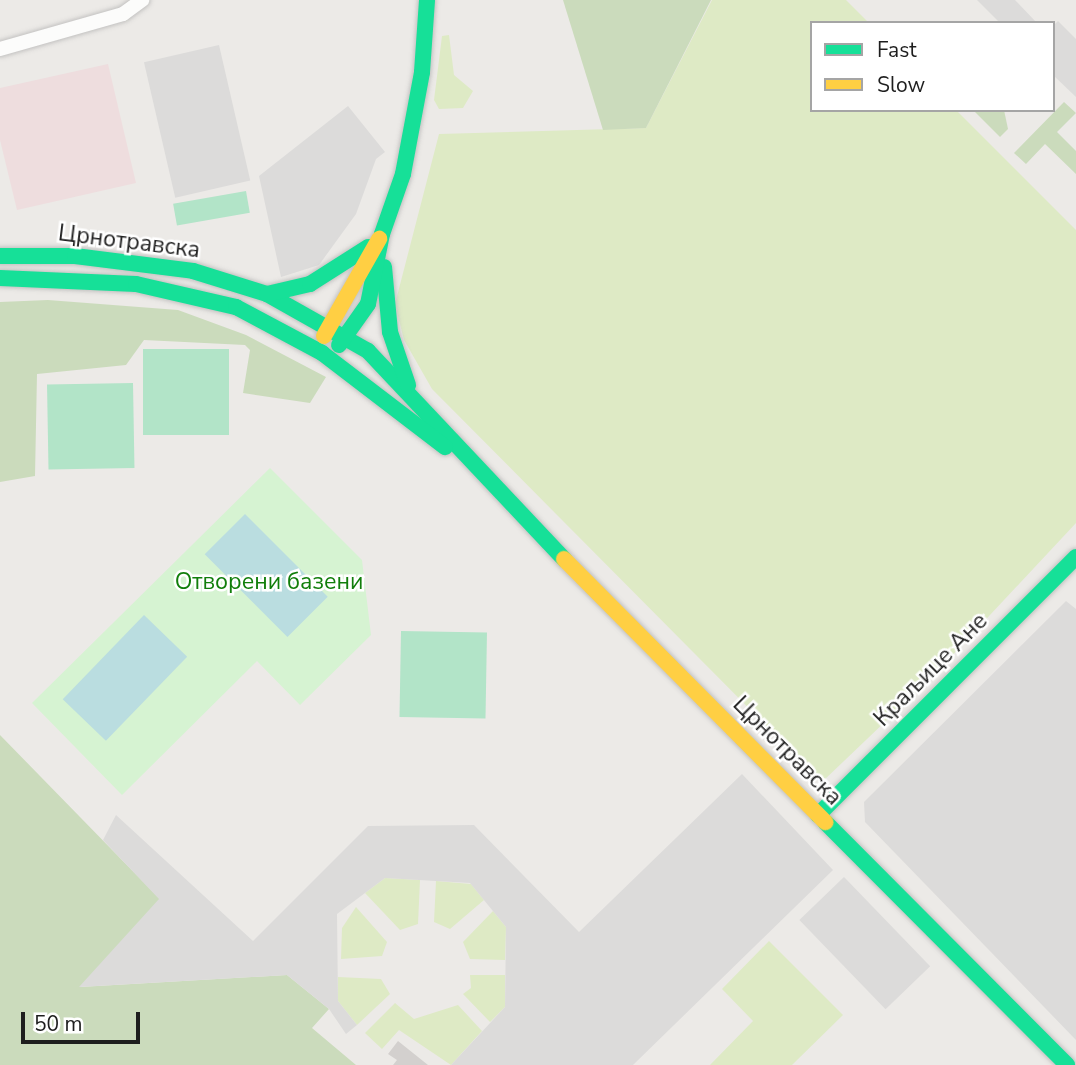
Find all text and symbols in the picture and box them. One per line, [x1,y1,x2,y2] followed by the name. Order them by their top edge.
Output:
[810,21,1055,112] legend
[877,36,917,64] text: Fast
[877,71,925,99] text: Slow
[57,220,201,264] street label: Црнотравска
[175,568,363,596] park label: Отворени базени
[869,608,993,732] street label: Краљице Ане
[727,691,847,811] street label: Црнотравска
[24,998,144,1042] scale bar
[34,1010,83,1038] text: 50 m

